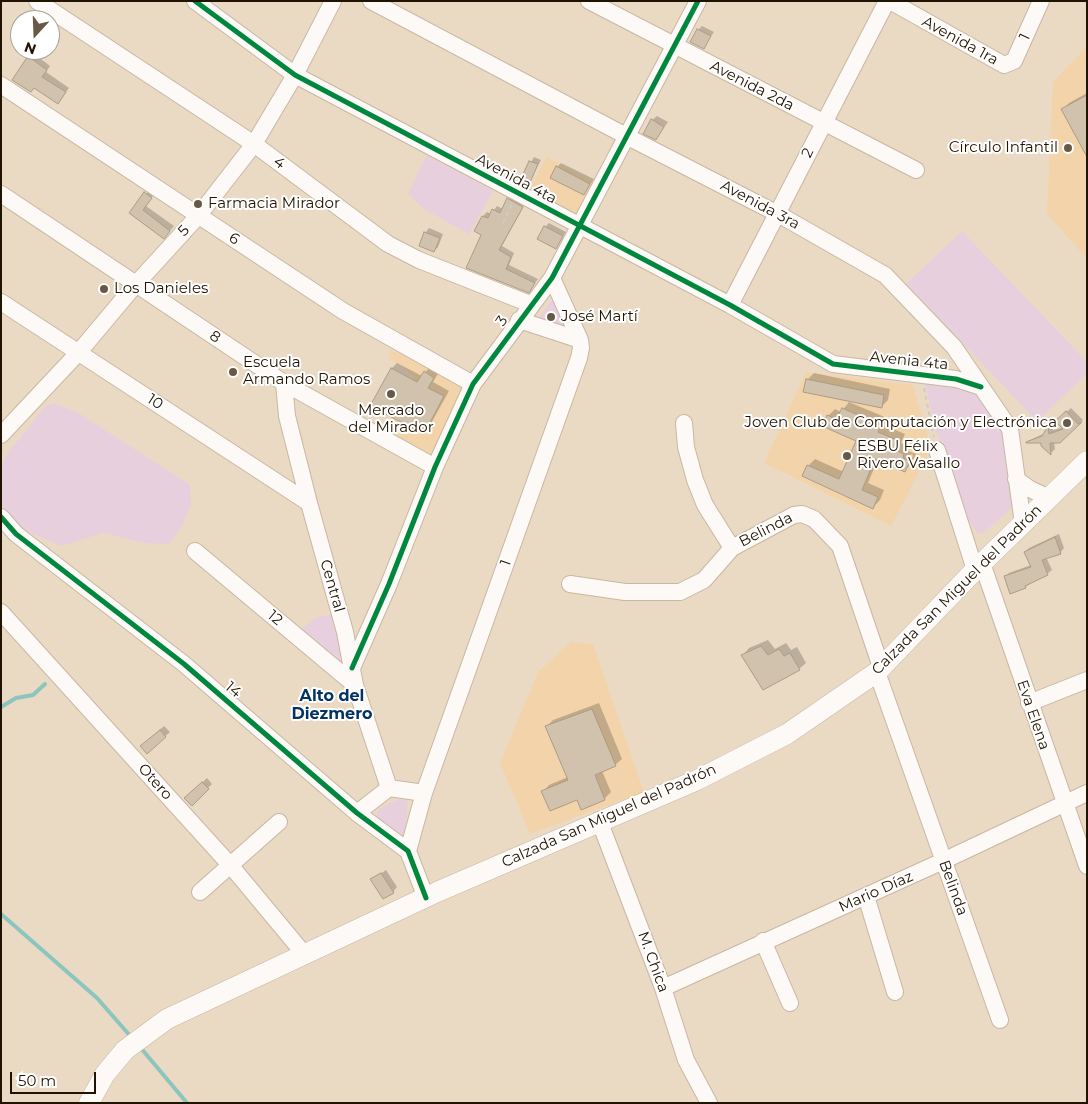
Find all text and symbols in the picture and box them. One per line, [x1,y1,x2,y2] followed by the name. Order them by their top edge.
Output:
[10,10,60,60] north arrow
[919,13,1001,69] street label: Avenida 1ra
[1016,31,1034,43] street label: 1
[22,38,39,59] text: N
[707,57,797,115] street label: Avenida 2da
[949,139,1058,157] place label: Círculo Infantil
[1062,142,1074,154] marker: Círculo Infantil
[798,145,818,161] street label: 2
[472,150,560,208] street label: Avenida 4ta
[270,153,288,173] street label: 4
[717,177,803,233] street label: Avenida 3ra
[208,195,340,213] place label: Farmacia Mirador
[192,198,204,210] marker: Farmacia Mirador
[175,222,193,240] street label: 5
[225,229,243,249] street label: 6
[114,280,208,298] place label: Los Danieles
[98,283,110,295] marker: Los Danieles
[561,308,638,326] place label: José Martí
[545,311,557,323] marker: José Martí
[492,312,512,330] street label: 3
[206,327,224,347] street label: 8
[869,348,949,374] street label: Avenia 4ta
[243,354,370,389] place label: Escuela Armando Ramos
[227,366,239,378] marker: Escuela Armando Ramos
[385,388,397,400] marker: Mercado del Mirador
[144,390,166,414] street label: 10
[348,402,434,437] place label: Mercado del Mirador
[744,414,1057,432] place label: Joven Club de Computación y Electrónica
[1061,417,1073,429] marker: Joven Club de Computación y Electrónica
[857,438,960,473] place label: ESBU Félix Rivero Vasallo
[841,450,853,462] marker: ESBU Félix Rivero Vasallo
[868,501,1046,679] street label: Calzada San Miguel del Padrón
[736,509,796,551] street label: Belinda
[497,557,515,569] street label: 1
[316,558,348,614] street label: Central
[264,607,286,629] street label: 12
[221,678,245,702] street label: 14
[1013,678,1053,752] street label: Eva Elena
[292,686,372,724] district label: Alto del Diezmero
[134,760,176,804] street label: Otero
[499,760,719,872] street label: Calzada San Miguel del Padrón
[935,858,971,918] street label: Belinda
[836,868,916,916] street label: Mario Díaz
[634,929,672,995] street label: M. Chica
[12,1062,99,1094] scale bar
[18,1071,56,1090] text: 50 m

